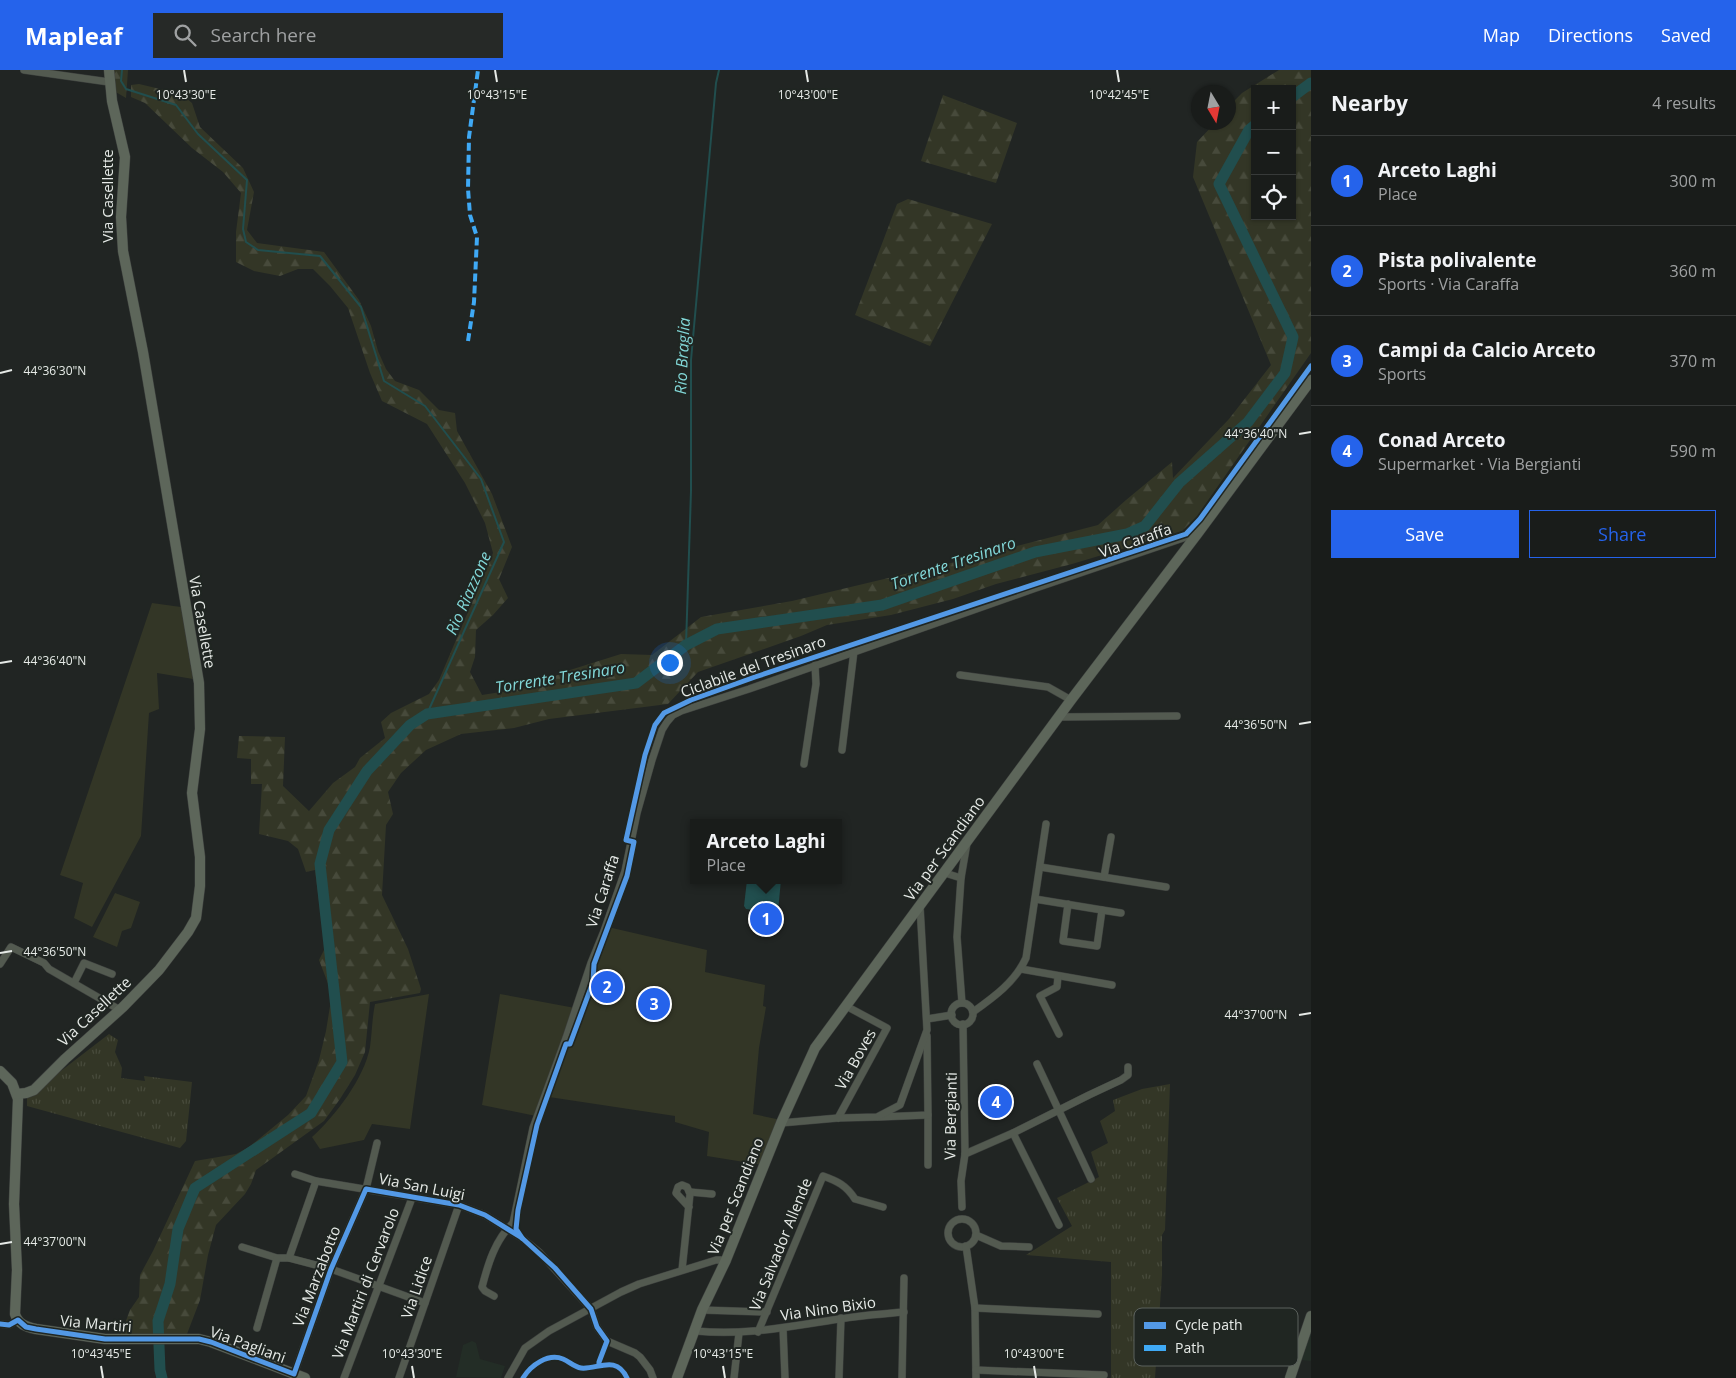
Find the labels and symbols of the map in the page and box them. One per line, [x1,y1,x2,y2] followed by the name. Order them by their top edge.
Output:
[1191,85,1236,130] north arrow
[156,86,216,103] text: 10°43'30"E
[467,86,527,103] text: 10°43'15"E
[778,86,838,103] text: 10°43'00"E
[1089,86,1149,103] text: 10°42'45"E
[97,149,117,243] street label: Via Casellette
[669,317,695,395] water label: Rio Braglia
[24,362,86,379] text: 44°36'30"N
[1225,425,1287,442] text: 44°36'40"N
[1096,518,1174,562] street label: Via Caraffa
[887,531,1019,595] water label: Torrente Tresinaro
[440,548,496,638] water label: Rio Riazzone
[185,574,221,670] street label: Via Casellette
[678,630,828,702] street label: Ciclabile del Tresinaro
[657,650,683,676] your location
[24,652,86,669] text: 44°36'40"N
[494,656,626,698] water label: Torrente Tresinaro
[1225,716,1287,733] text: 44°36'50"N
[899,792,989,904] street label: Via per Scandiano
[581,852,623,930] street label: Via Caraffa
[750,900,782,938] pin: 1
[24,943,86,960] text: 44°36'50"N
[591,968,623,1006] pin: 2
[53,972,135,1050] street label: Via Casellette
[638,985,670,1023] pin: 3
[1225,1006,1287,1023] text: 44°37'00"N
[830,1025,880,1093] street label: Via Boves
[939,1072,961,1160] street label: Via Bergianti
[980,1083,1012,1121] pin: 4
[702,1134,768,1258] street label: Via per Scandiano
[377,1168,467,1204] street label: Via San Luigi
[744,1175,816,1313] street label: Via Salvador Allende
[327,1204,403,1362] street label: Via Martiri di Cervarolo
[288,1223,344,1329] street label: Via Marzabotto
[24,1233,86,1250] text: 44°37'00"N
[396,1253,436,1321] street label: Via Lidice
[779,1291,877,1325] street label: Via Nino Bixio
[1134,1308,1298,1366] legend
[59,1310,133,1336] street label: Via Martiri
[1175,1315,1243,1334] text: Cycle path
[207,1321,289,1367] street label: Via Pagliani
[1175,1338,1205,1357] text: Path
[71,1345,131,1362] text: 10°43'45"E
[382,1345,442,1362] text: 10°43'30"E
[693,1345,753,1362] text: 10°43'15"E
[1004,1345,1064,1362] text: 10°43'00"E

